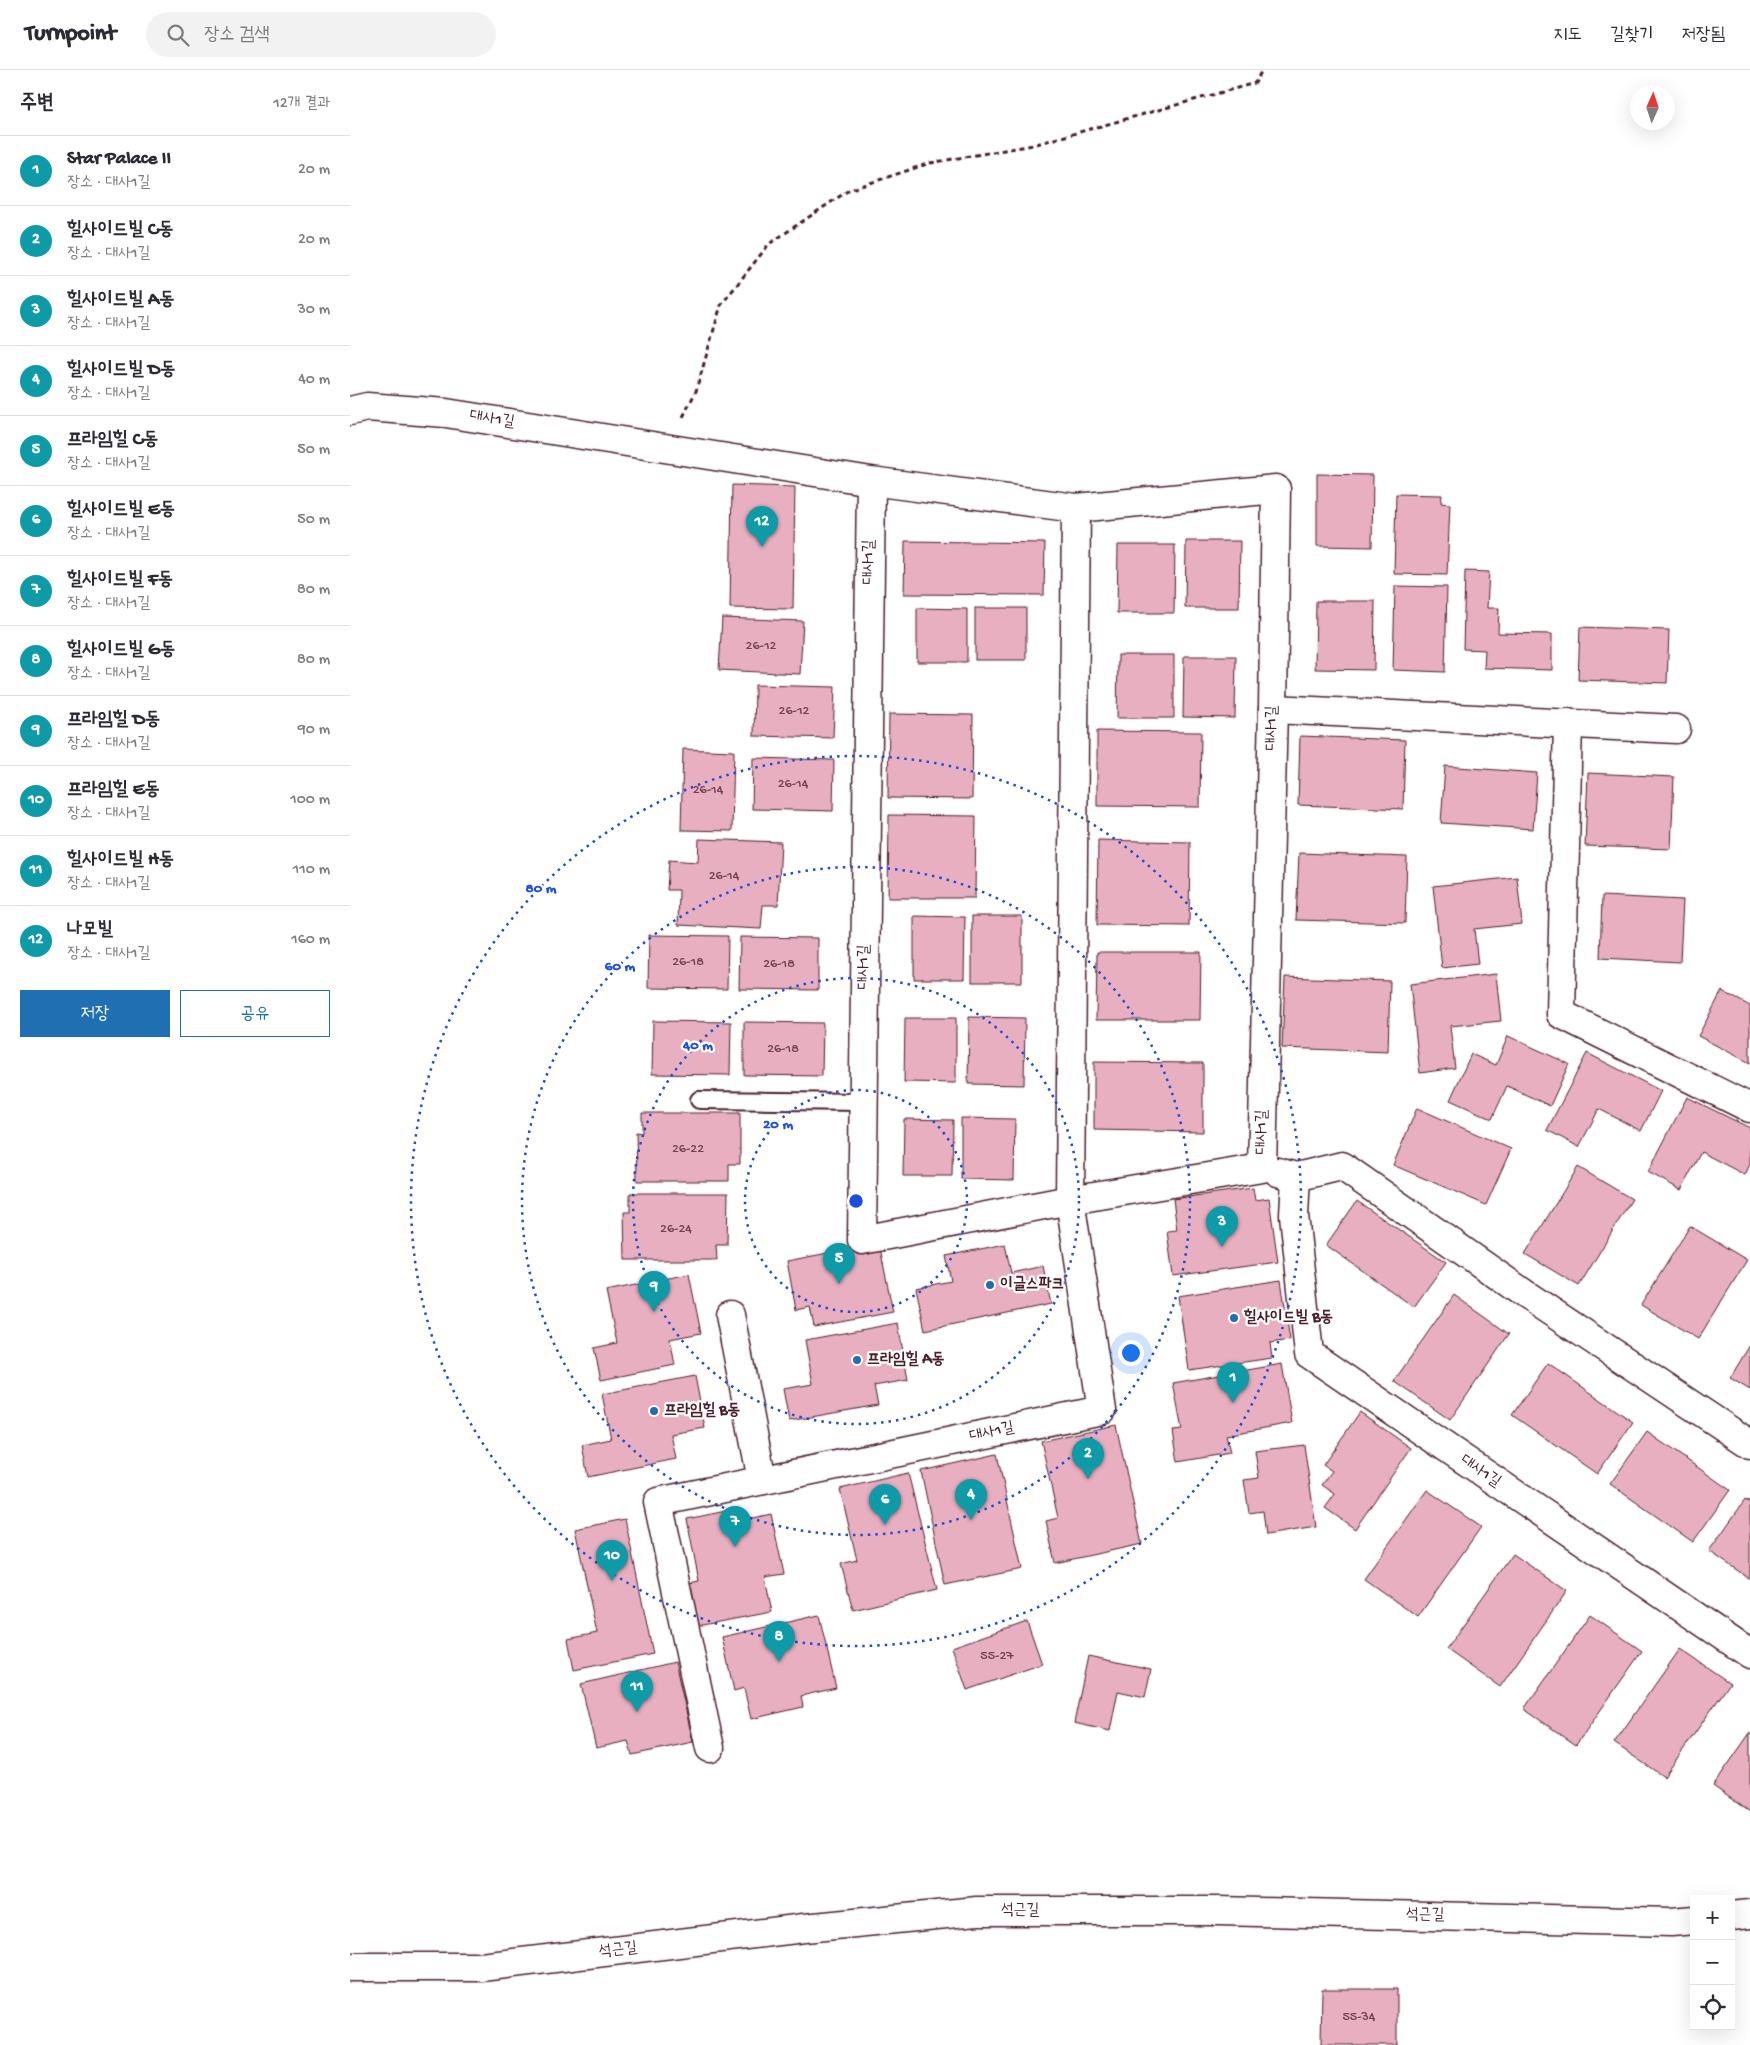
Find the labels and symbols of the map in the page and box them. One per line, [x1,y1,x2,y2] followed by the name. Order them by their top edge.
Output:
[1630,85,1675,130] north arrow
[468,407,516,433] street label: 대사1길
[746,506,778,547] pin: 12
[860,539,880,585] street label: 대사1길
[746,638,777,655] house number: 26-12
[779,703,810,720] house number: 26-12
[1263,705,1283,751] street label: 대사1길
[778,776,809,793] house number: 26-14
[693,782,724,799] house number: 26-14
[709,868,740,885] house number: 26-14
[526,880,557,898] text: 80 m
[855,944,875,990] street label: 대사1길
[672,954,704,971] house number: 26-18
[763,956,795,973] house number: 26-18
[605,958,636,976] text: 60 m
[682,1037,713,1055] text: 40 m
[767,1041,799,1058] house number: 26-18
[1253,1109,1273,1155] street label: 대사1길
[763,1116,793,1134] text: 20 m
[672,1141,704,1158] house number: 26-22
[847,1192,865,1210] centre of rings
[1206,1206,1238,1247] pin: 3
[660,1221,692,1238] house number: 26-24
[823,1243,855,1284] pin: 5
[638,1271,670,1312] pin: 9
[1000,1275,1064,1295] place label: 이글스파크
[984,1279,996,1291] marker: 이글스파크
[1243,1308,1333,1328] place label: 힐사이드빌 B동
[1228,1312,1240,1324] marker: 힐사이드빌 B동
[1118,1340,1144,1366] your location
[867,1350,945,1370] place label: 프라임힐 A동
[851,1354,863,1366] marker: 프라임힐 A동
[1217,1362,1249,1403] pin: 1
[664,1401,740,1421] place label: 프라임힐 B동
[648,1405,660,1417] marker: 프라임힐 B동
[968,1419,1016,1447] street label: 대사1길
[1072,1438,1104,1479] pin: 2
[1456,1452,1504,1493] street label: 대사1길
[955,1479,987,1520] pin: 4
[869,1484,901,1525] pin: 6
[719,1506,751,1547] pin: 7
[596,1540,628,1581] pin: 10
[763,1621,795,1662] pin: 8
[980,1648,1014,1665] house number: 55-27
[621,1671,653,1712] pin: 11
[1001,1902,1039,1921] street label: 석근길
[1406,1906,1445,1926] street label: 석근길
[598,1939,638,1963] street label: 석근길
[1342,2009,1376,2026] house number: 55-34

